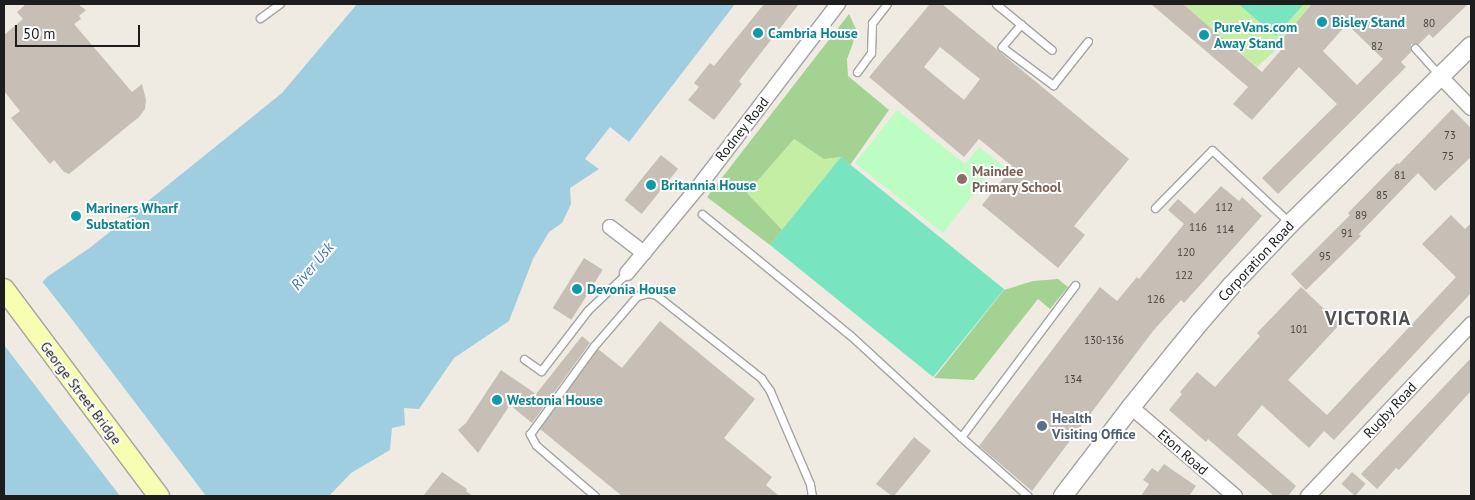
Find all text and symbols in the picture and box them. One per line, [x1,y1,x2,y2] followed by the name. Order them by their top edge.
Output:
[1332,14,1406,30] place label: Bisley Stand
[18,15,142,47] scale bar
[1316,16,1328,28] marker: Bisley Stand
[1423,16,1435,30] house number: 80
[1214,19,1297,52] place label: PureVans.com Away Stand
[23,24,56,43] text: 50 m
[768,25,858,41] place label: Cambria House
[752,27,764,39] marker: Cambria House
[1198,29,1210,41] marker: PureVans.com Away Stand
[1371,39,1383,53] house number: 82
[712,93,772,165] street label: Rodney Road
[1444,128,1456,142] house number: 73
[1442,149,1454,163] house number: 75
[972,163,1062,196] place label: Maindee Primary School
[1394,168,1406,182] house number: 81
[956,173,968,185] marker: Maindee Primary School
[661,177,756,193] place label: Britannia House
[645,179,657,191] marker: Britannia House
[1376,188,1388,202] house number: 85
[86,200,178,232] place label: Mariners Wharf Substation
[1215,200,1233,214] house number: 112
[1355,208,1367,222] house number: 89
[70,210,82,222] marker: Mariners Wharf Substation
[1215,217,1297,305] street label: Corporation Road
[1189,220,1207,234] house number: 116
[1216,222,1234,236] house number: 114
[1341,226,1353,240] house number: 91
[287,239,337,293] water label: River Usk
[1177,245,1195,259] house number: 120
[1319,249,1331,263] house number: 95
[1175,268,1193,282] house number: 122
[587,281,676,297] place label: Devonia House
[571,283,583,295] marker: Devonia House
[1147,292,1165,306] house number: 126
[1324,308,1412,330] district label: VICTORIA
[1290,322,1308,336] house number: 101
[1084,333,1124,347] house number: 130-136
[37,338,125,448] street label: George Street Bridge
[1064,372,1082,386] house number: 134
[1360,378,1420,442] street label: Rugby Road
[507,392,603,408] place label: Westonia House
[491,394,503,406] marker: Westonia House
[1052,410,1136,442] place label: Health Visiting Office
[1036,420,1048,432] marker: Health Visiting Office
[1155,426,1211,478] street label: Eton Road

